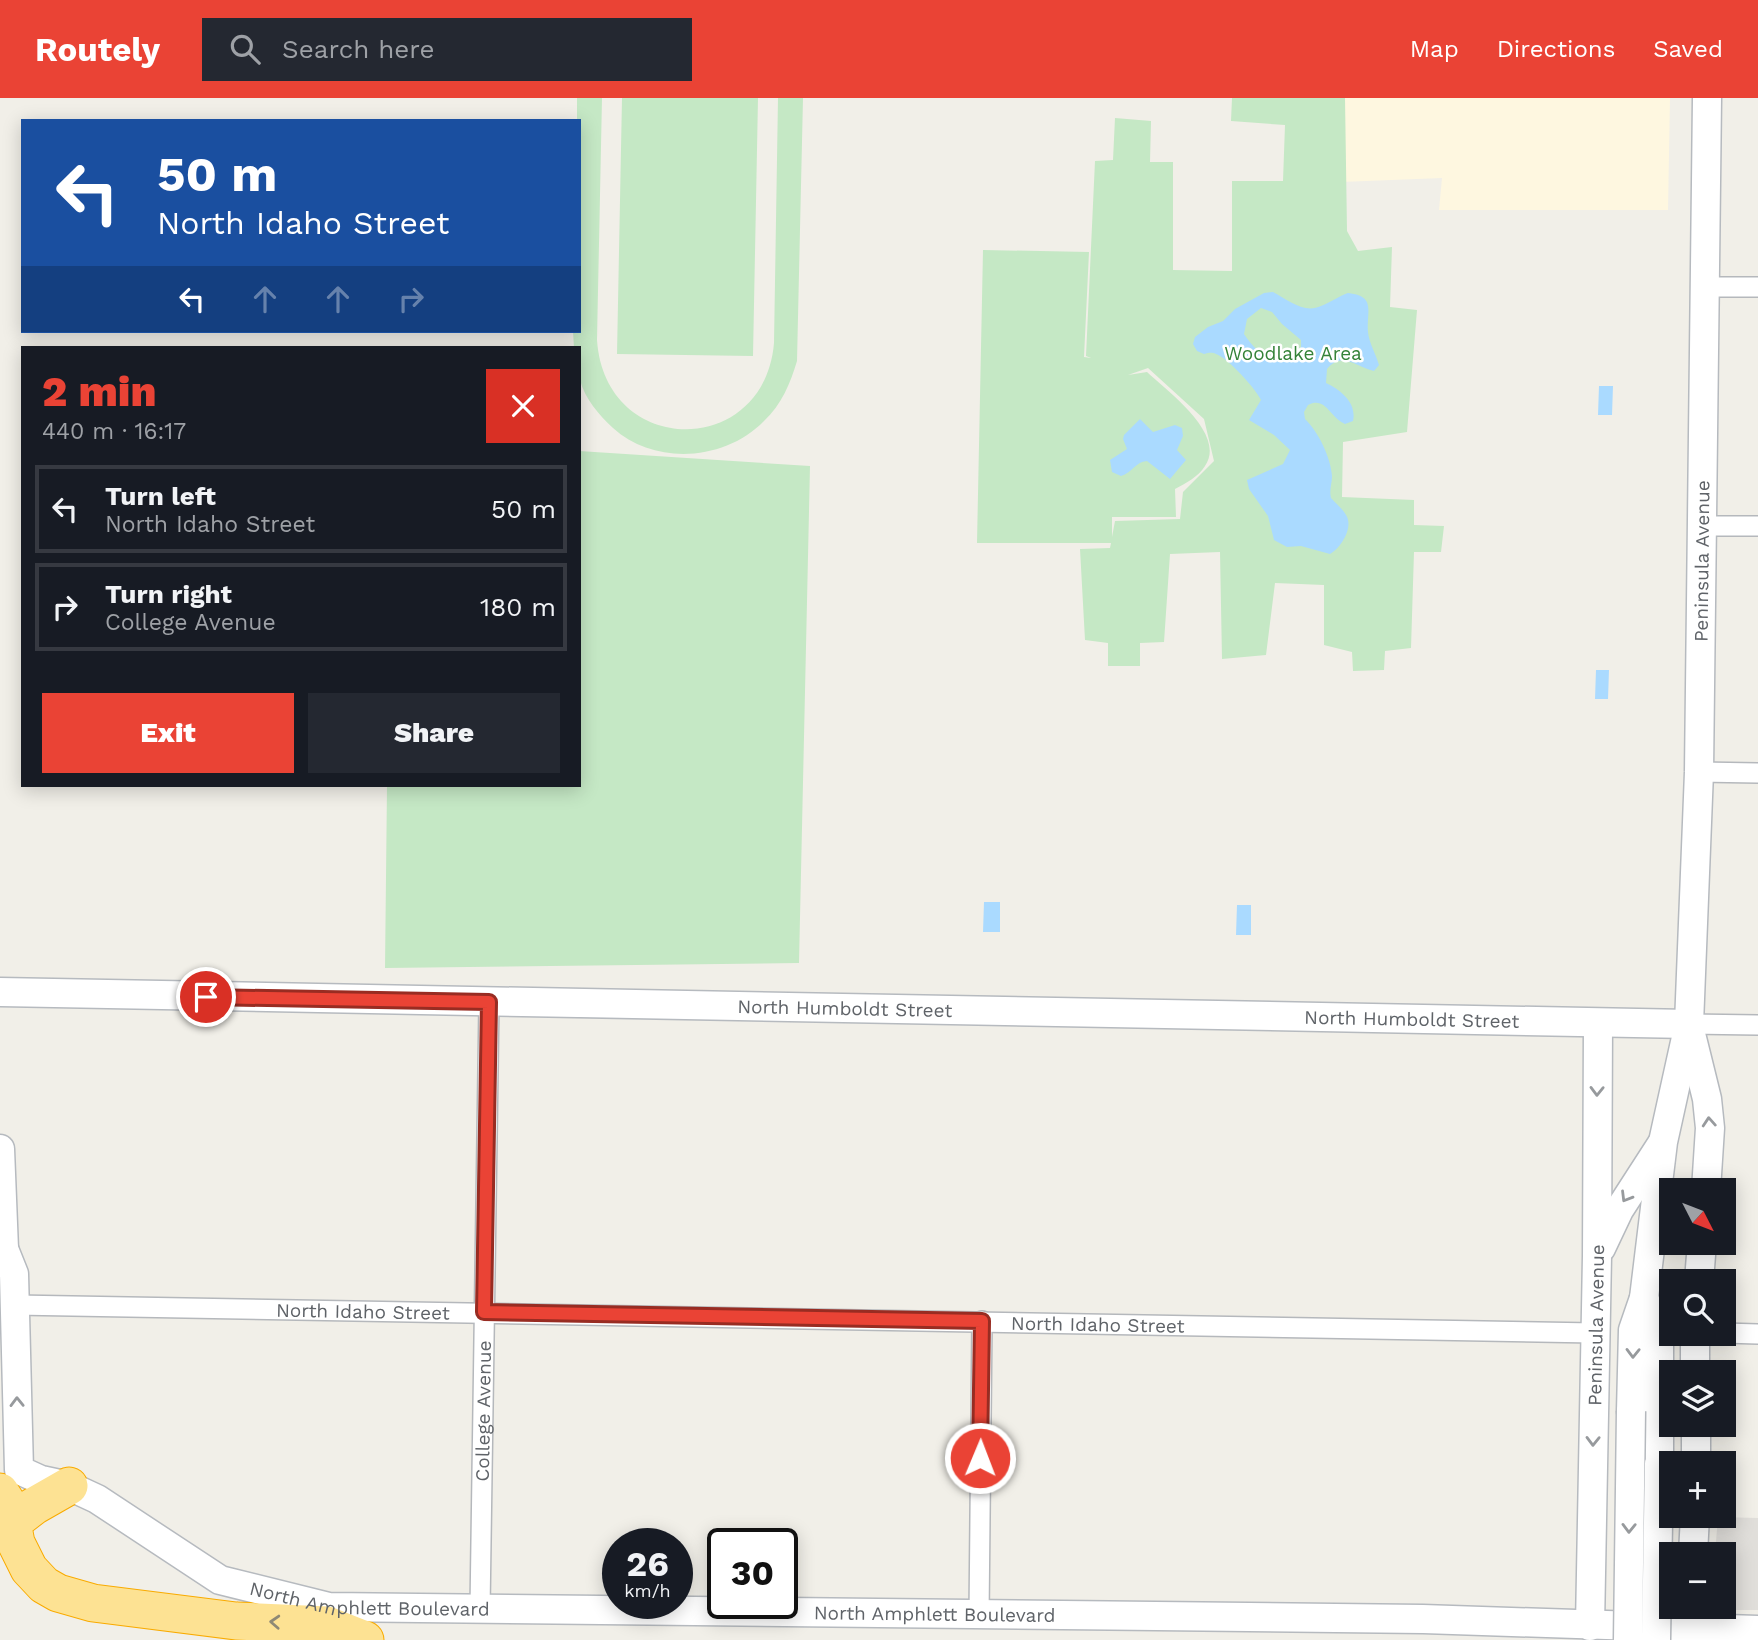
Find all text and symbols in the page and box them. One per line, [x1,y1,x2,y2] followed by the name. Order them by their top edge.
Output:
[202,18,692,81] search box
[35,30,160,69] text: Routely
[226,30,264,68] icon: search
[282,34,434,64] text: Search here
[1410,35,1459,63] text: Map
[1497,35,1615,63] text: Directions
[1653,35,1723,63] text: Saved
[157,145,277,203] text: 50 m
[42,147,133,238] icon: left
[157,204,449,242] text: North Idaho Street
[173,280,211,318] icon: left
[246,280,284,318] icon: ahead
[319,280,357,318] icon: ahead
[392,280,430,318] icon: right
[1224,342,1362,365] park label: Woodlake Area
[42,367,156,416] text: 2 min
[486,369,560,443] button: close
[42,418,186,445] text: 440 m · 16:17
[1689,480,1714,642] street label: Peninsula Avenue
[105,481,216,511] text: Turn left
[46,490,84,528] icon: left
[491,494,556,524] text: 50 m
[105,511,315,538] text: North Idaho Street
[105,579,232,609] text: Turn right
[46,588,84,626] icon: right
[480,592,556,622] text: 180 m
[105,609,276,636] text: College Avenue
[42,693,294,773] button: Exit
[308,693,560,773] button: Share
[176,967,236,1027] pin
[187,978,225,1016] icon: arrive
[737,994,953,1022] street label: North Humboldt Street
[1304,1005,1519,1032] street label: North Humboldt Street
[1589,1087,1605,1097] one-way arrow
[1702,1116,1717,1127] one-way arrow
[1659,1178,1736,1255] north arrow
[1659,1178,1736,1619] map controls
[1621,1190,1634,1203] one-way arrow
[1583,1244,1609,1406] street label: Peninsula Avenue
[1659,1269,1736,1346] button: search
[276,1298,450,1324] street label: North Idaho Street
[1011,1311,1185,1337] street label: North Idaho Street
[470,1340,495,1482] street label: College Avenue
[1625,1348,1640,1359] one-way arrow
[1659,1360,1736,1437] button: layers
[9,1396,25,1406] one-way arrow
[943,1421,1017,1495] position arrow
[1585,1437,1601,1447] one-way arrow
[1659,1451,1736,1528] button: +
[1622,1523,1637,1534] one-way arrow
[707,1528,798,1619] speed limit sign: 30
[1659,1542,1736,1619] button: −
[626,1543,669,1585] text: 26
[247,1576,490,1620] street label: North Amphlett Boulevard
[624,1580,671,1601] text: km/h
[814,1601,1056,1626] street label: North Amphlett Boulevard
[269,1615,280,1630] one-way arrow

